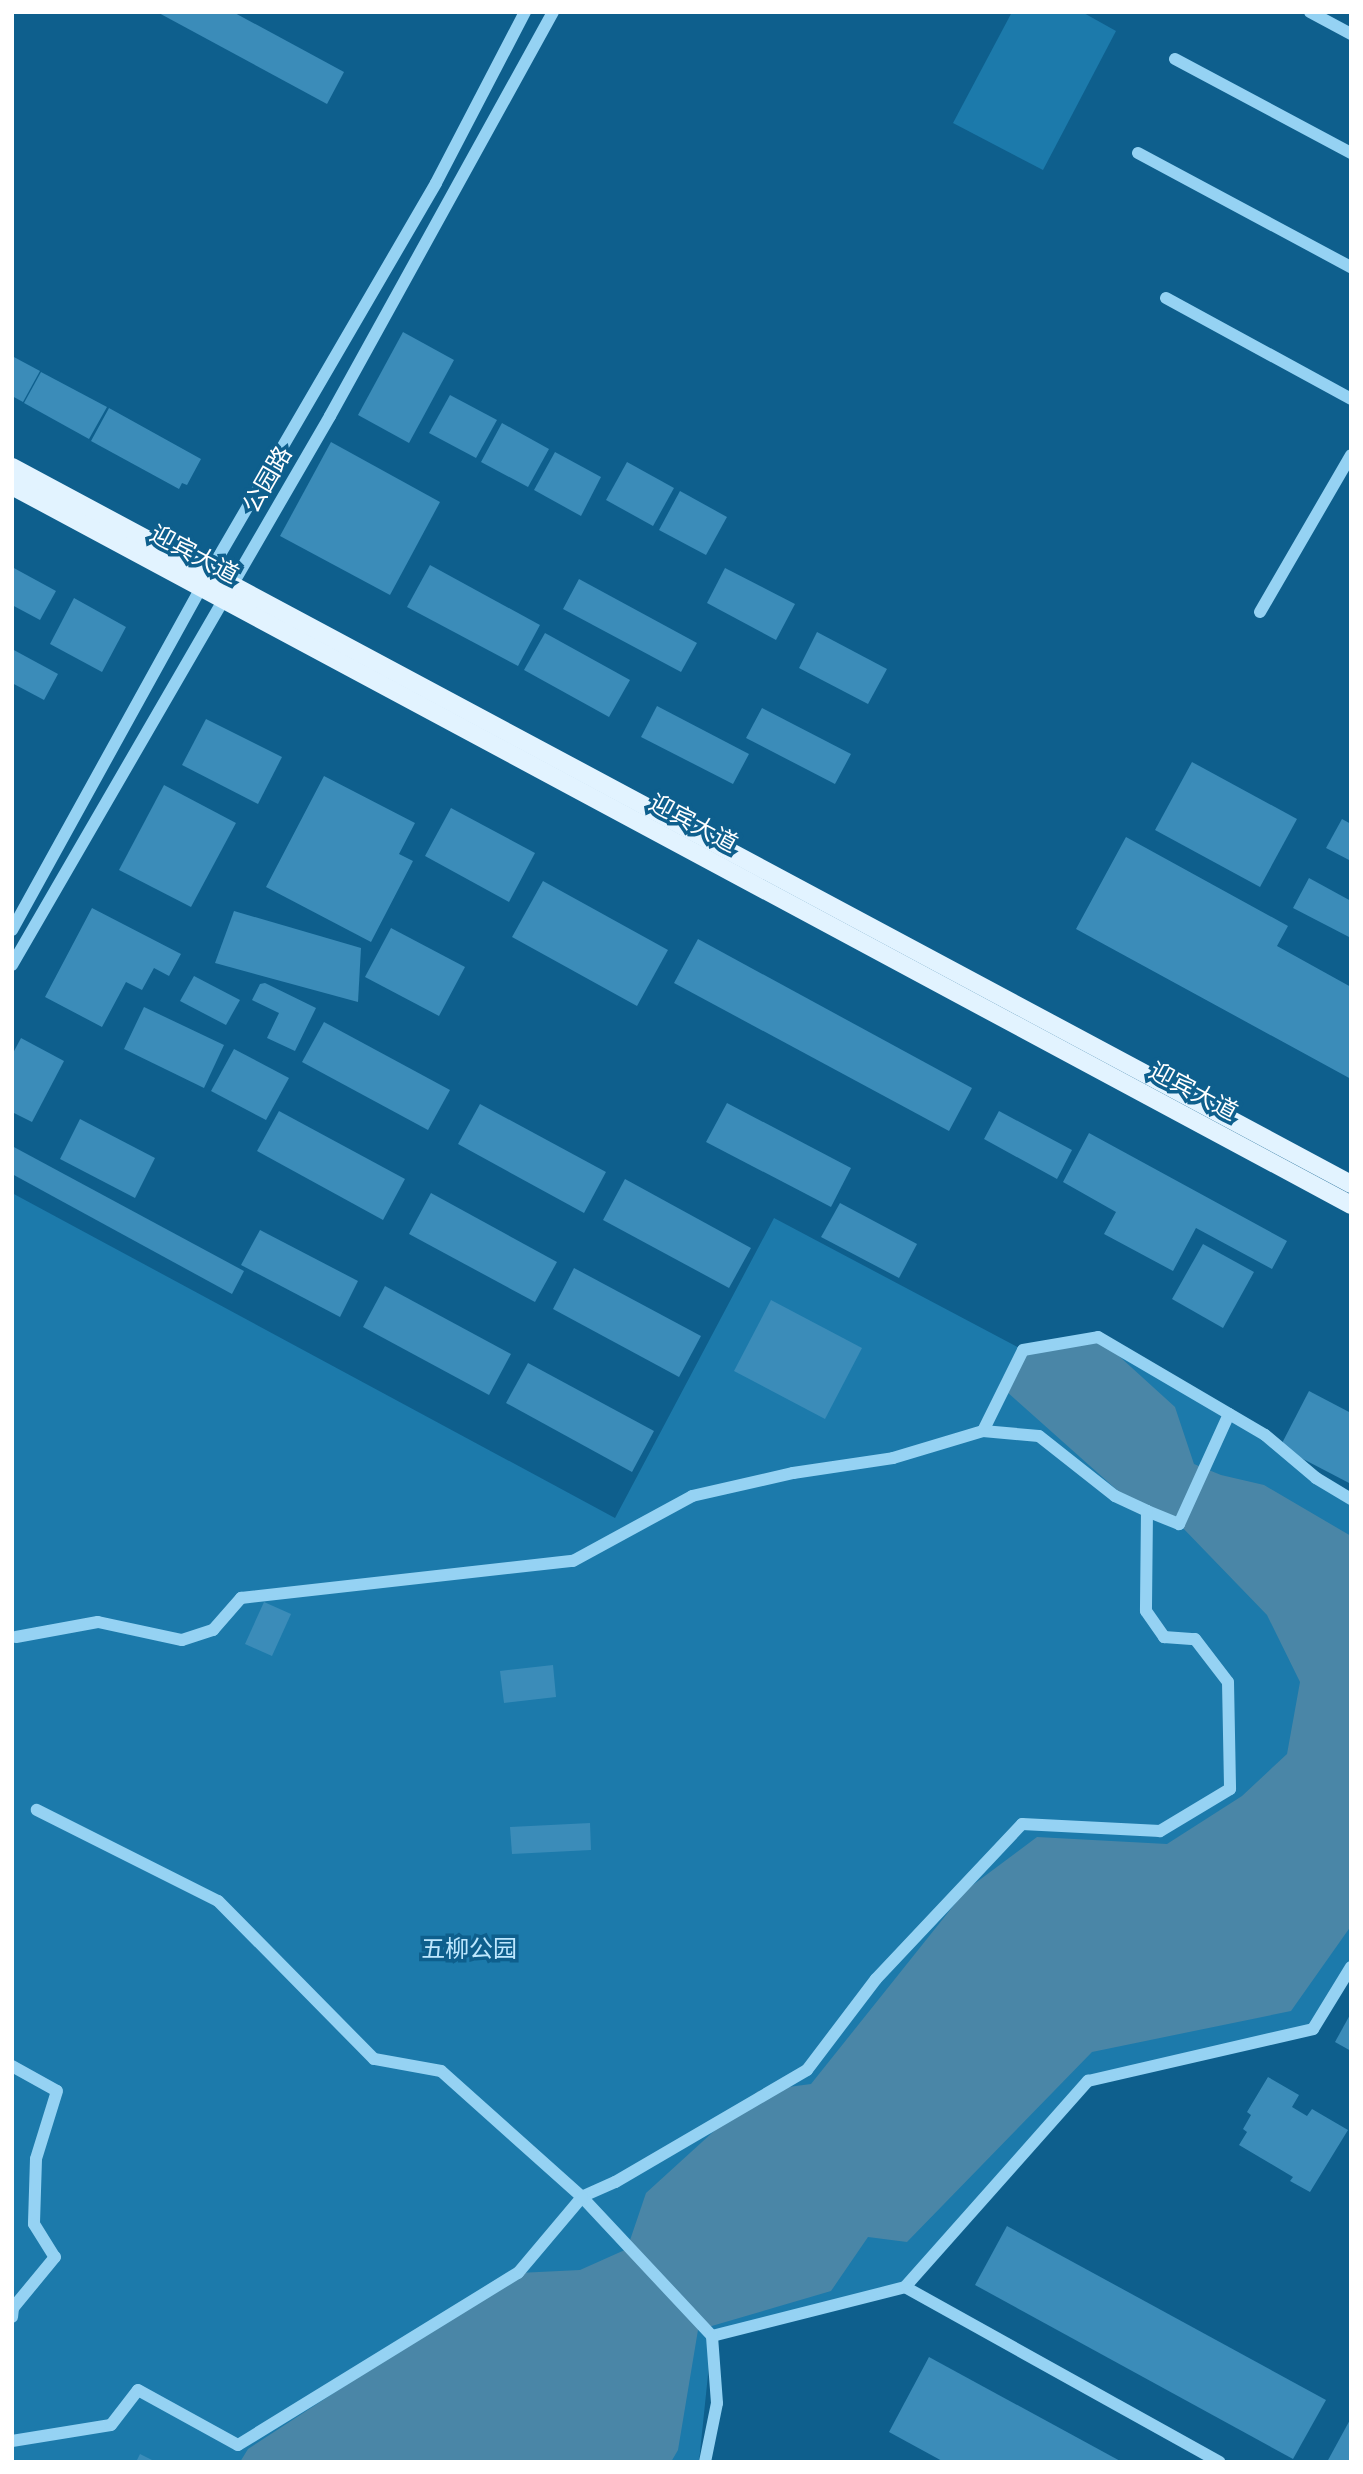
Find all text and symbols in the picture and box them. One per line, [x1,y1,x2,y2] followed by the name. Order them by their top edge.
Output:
[238,442,298,518] street label: 公园路
[145,520,243,590] street label: 迎宾大道
[644,789,742,859] street label: 迎宾大道
[1144,1057,1242,1127] street label: 迎宾大道
[421,1936,517,1964] park label: 五柳公园

